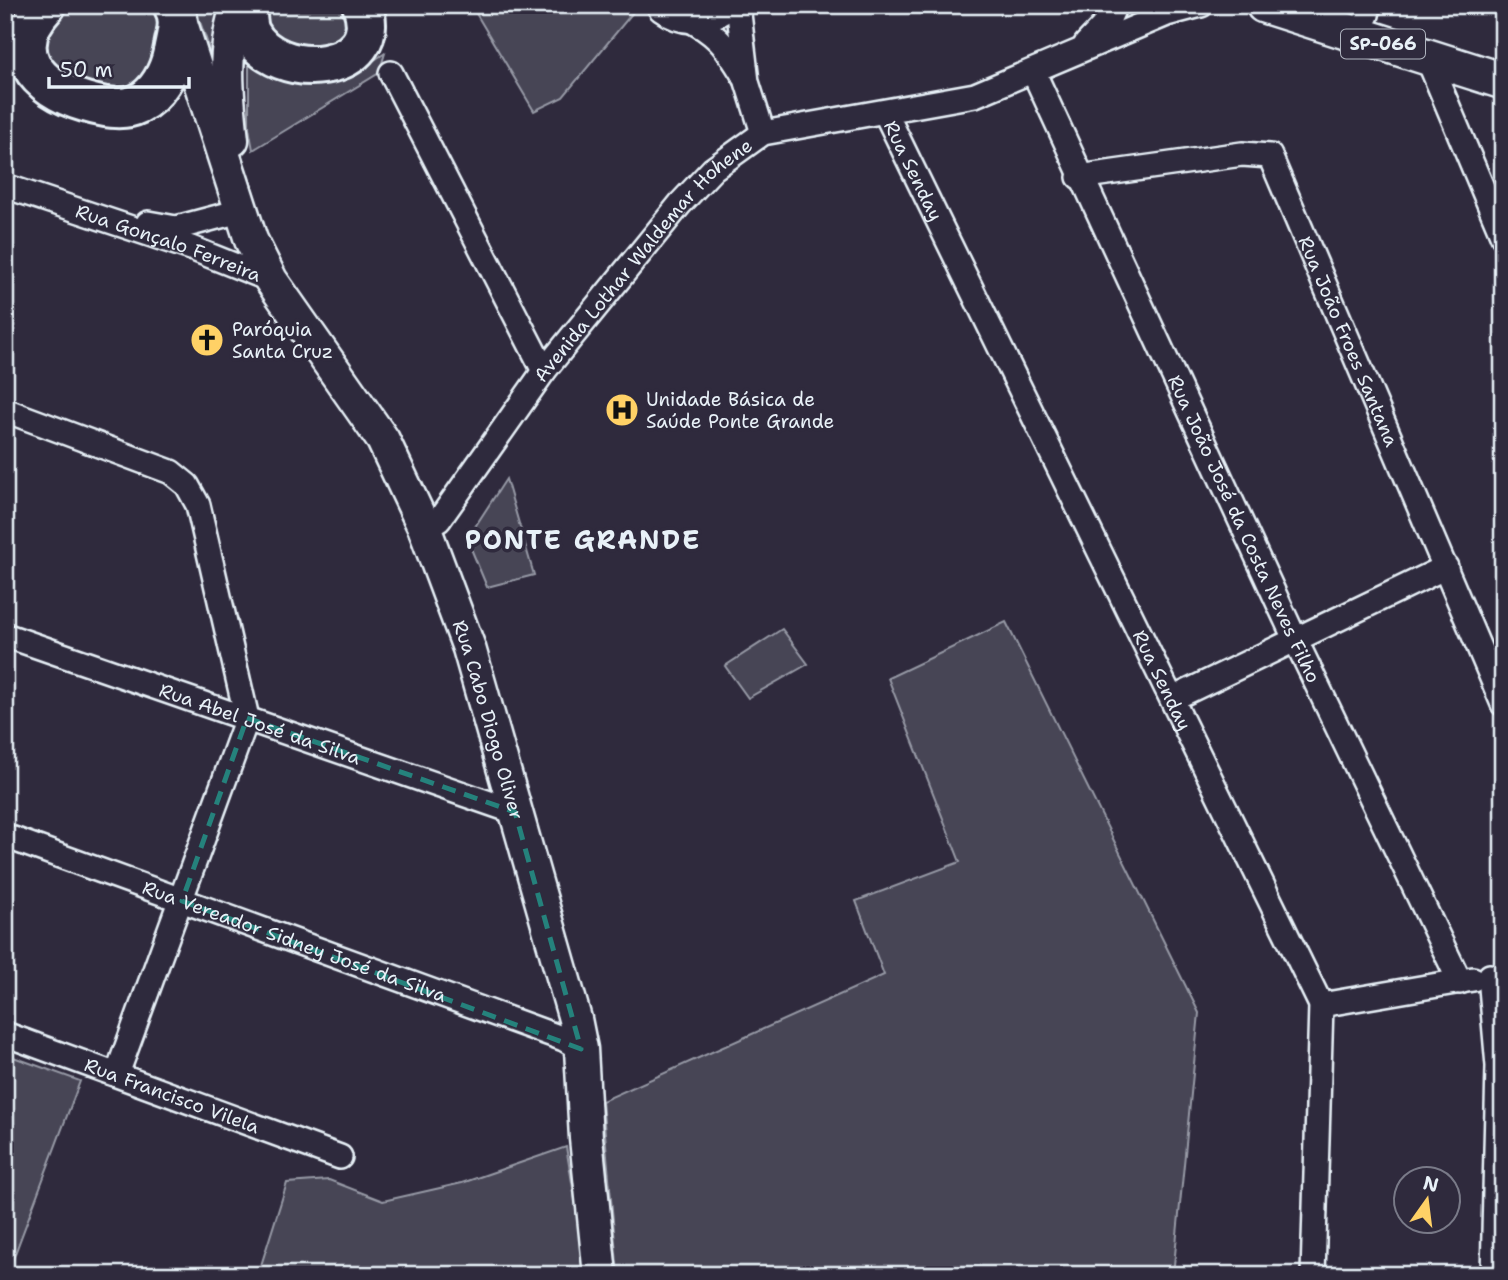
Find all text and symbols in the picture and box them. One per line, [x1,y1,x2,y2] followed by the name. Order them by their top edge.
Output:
[1341,29,1425,58] road number: SP-066
[49,46,189,90] scale bar
[60,56,113,84] text: 50 m
[878,116,948,225] street label: Rua Senday
[528,133,757,387] street label: Avenida Lothar Waldemar Hohene
[72,198,265,288] street label: Rua Gonçalo Ferreira
[1293,232,1404,451] street label: Rua João Froes Santana
[232,317,333,364] place label: Paróquia Santa Cruz
[188,321,226,359] church icon: Paróquia Santa Cruz
[1162,371,1326,687] street label: Rua João José da Costa Neves Filho
[646,387,834,434] place label: Unidade Básica de Saúde Ponte Grande
[603,391,641,429] hospital icon: Unidade Básica de Saúde Ponte Grande
[465,522,701,557] district label: PONTE GRANDE
[447,617,529,823] street label: Rua Cabo Diogo Oliver
[1127,626,1197,735] street label: Rua Senday
[156,677,364,771] street label: Rua Abel José da Silva
[139,875,450,1008] street label: Rua Vereador Sidney José da Silva
[81,1052,263,1139] street label: Rua Francisco Vilela
[1392,1164,1462,1234] north arrow
[1421,1170,1441,1198] text: N

